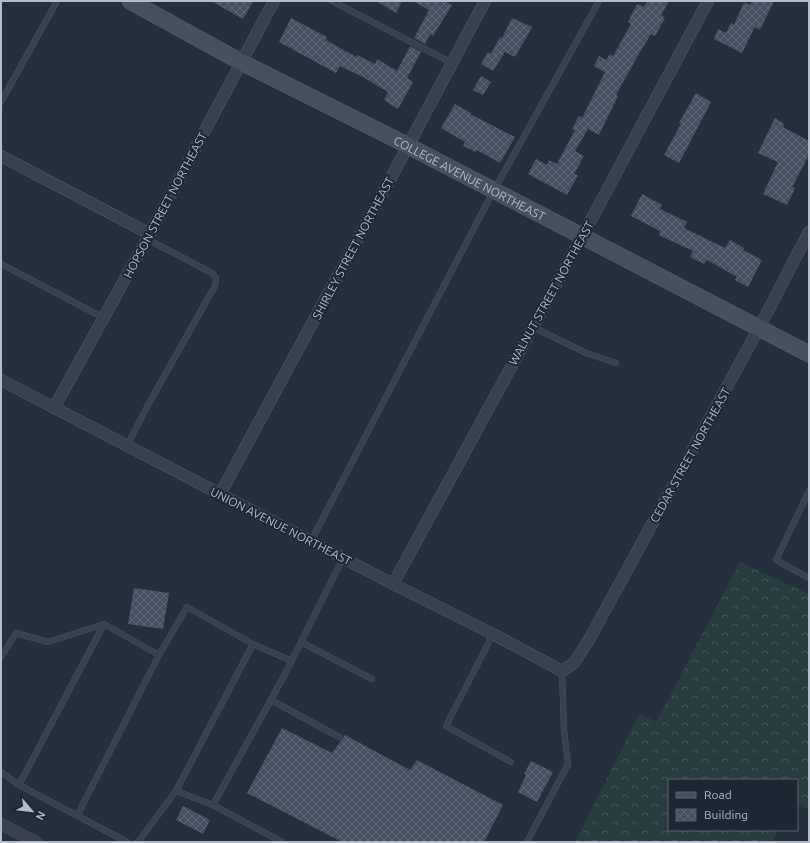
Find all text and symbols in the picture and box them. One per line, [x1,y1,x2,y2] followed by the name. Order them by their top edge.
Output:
[121,130,209,280] street label: HOPSON STREET NORTHEAST
[392,133,548,223] street label: COLLEGE AVENUE NORTHEAST
[310,174,396,321] street label: SHIRLEY STREET NORTHEAST
[506,218,596,367] street label: WALNUT STREET NORTHEAST
[647,385,733,525] street label: CEDAR STREET NORTHEAST
[208,485,354,567] street label: UNION AVENUE NORTHEAST
[668,779,798,831] legend
[704,788,732,801] text: Road
[12,791,52,831] north arrow
[704,808,748,821] text: Building
[34,809,48,822] text: N

